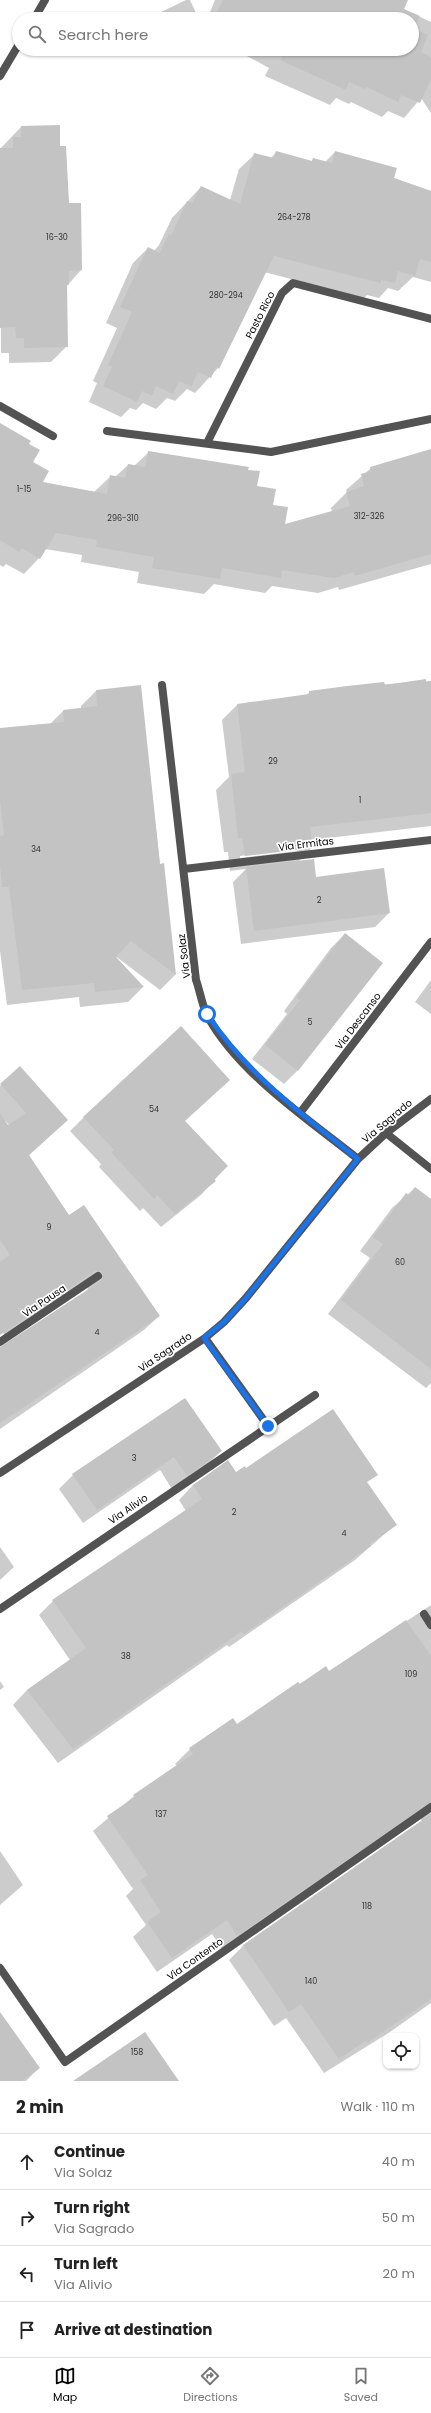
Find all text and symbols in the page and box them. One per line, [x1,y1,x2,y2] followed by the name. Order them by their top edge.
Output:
[12,12,419,56] search box
[26,23,48,45] icon: search
[58,24,148,45] text: Search here
[277,212,311,223] house number: 264-278
[46,232,68,243] house number: 16-30
[242,289,278,341] street label: Pasto Rico
[209,290,243,301] house number: 280-294
[17,484,31,495] house number: 1-15
[354,511,384,522] house number: 312-326
[107,513,139,524] house number: 296-310
[268,756,278,767] house number: 29
[359,795,361,806] house number: 1
[277,833,335,855] street label: Via Ermitas
[31,844,41,855] house number: 34
[317,895,322,906] house number: 2
[174,932,194,979] street label: Via Solaz
[332,989,384,1053] street label: Via Descanso
[198,1005,216,1023] route start
[307,1017,313,1028] house number: 5
[359,1095,415,1147] street label: Via Sagrado
[149,1104,159,1115] house number: 54
[46,1222,52,1233] house number: 9
[395,1257,405,1268] house number: 60
[19,1281,69,1321] street label: Via Pausa
[94,1327,100,1338] house number: 4
[135,1329,195,1375] street label: Via Sagrado
[259,1417,277,1435] route end
[132,1453,137,1464] house number: 3
[105,1490,151,1528] street label: Via Alivio
[232,1507,237,1518] house number: 2
[341,1528,347,1539] house number: 4
[121,1651,131,1662] house number: 38
[405,1669,417,1680] house number: 109
[155,1809,167,1820] house number: 137
[362,1901,372,1912] house number: 118
[164,1934,226,1984] street label: Via Contento
[305,1976,317,1987] house number: 140
[383,2033,419,2069] map controls
[383,2033,419,2069] button: locate
[131,2047,143,2058] house number: 158
[16,2095,64,2119] text: 2 min
[341,2097,415,2116] text: Walk · 110 m
[54,2141,125,2162] text: Continue
[16,2151,38,2173] icon: ahead
[382,2152,415,2171] text: 40 m
[54,2163,112,2182] text: Via Solaz
[54,2197,130,2218] text: Turn right
[16,2207,38,2229] icon: right
[382,2208,415,2227] text: 50 m
[54,2219,134,2238] text: Via Sagrado
[54,2253,118,2274] text: Turn left
[16,2263,38,2285] icon: left
[382,2264,415,2283] text: 20 m
[54,2275,112,2294] text: Via Alivio
[16,2319,38,2341] icon: arrive
[54,2319,212,2340] text: Arrive at destination
[53,2365,77,2406] tab: Map
[183,2365,238,2406] tab: Directions
[344,2365,378,2406] tab: Saved

